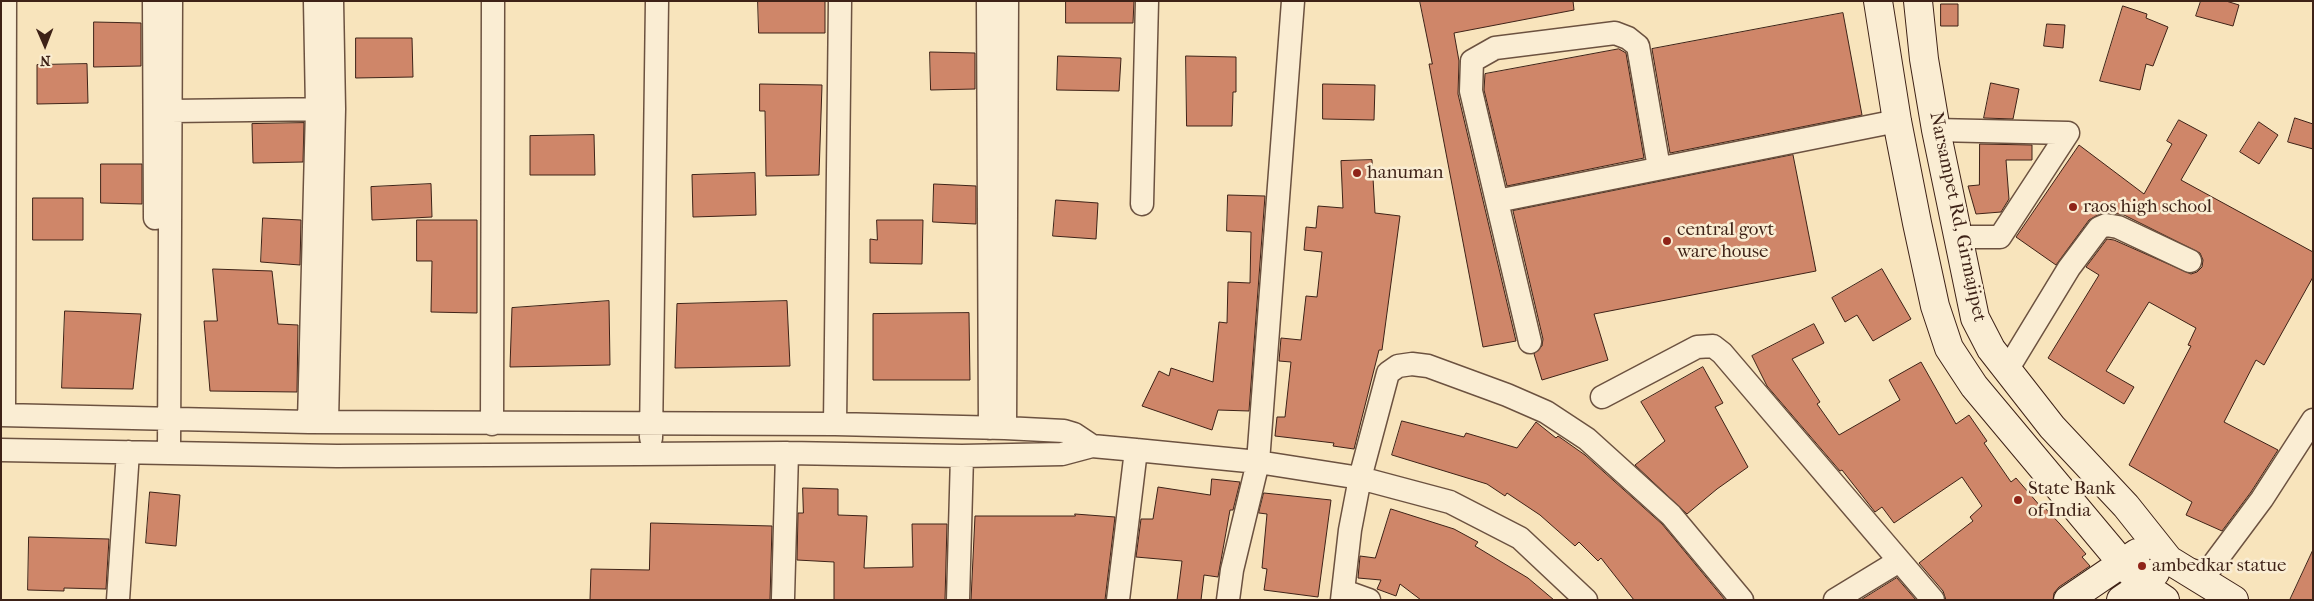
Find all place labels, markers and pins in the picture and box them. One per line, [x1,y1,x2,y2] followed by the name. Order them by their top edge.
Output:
[1367,162,1444,184] place label: hanuman
[1351,167,1363,179] marker: hanuman
[2083,196,2212,218] place label: raos high school
[2067,201,2079,213] marker: raos high school
[1677,219,1774,263] place label: central govt ware house
[1661,235,1673,247] marker: central govt ware house
[2028,478,2116,522] place label: State Bank of India
[2012,494,2024,506] marker: State Bank of India
[2152,555,2286,577] place label: ambedkar statue
[2136,560,2148,572] marker: ambedkar statue

